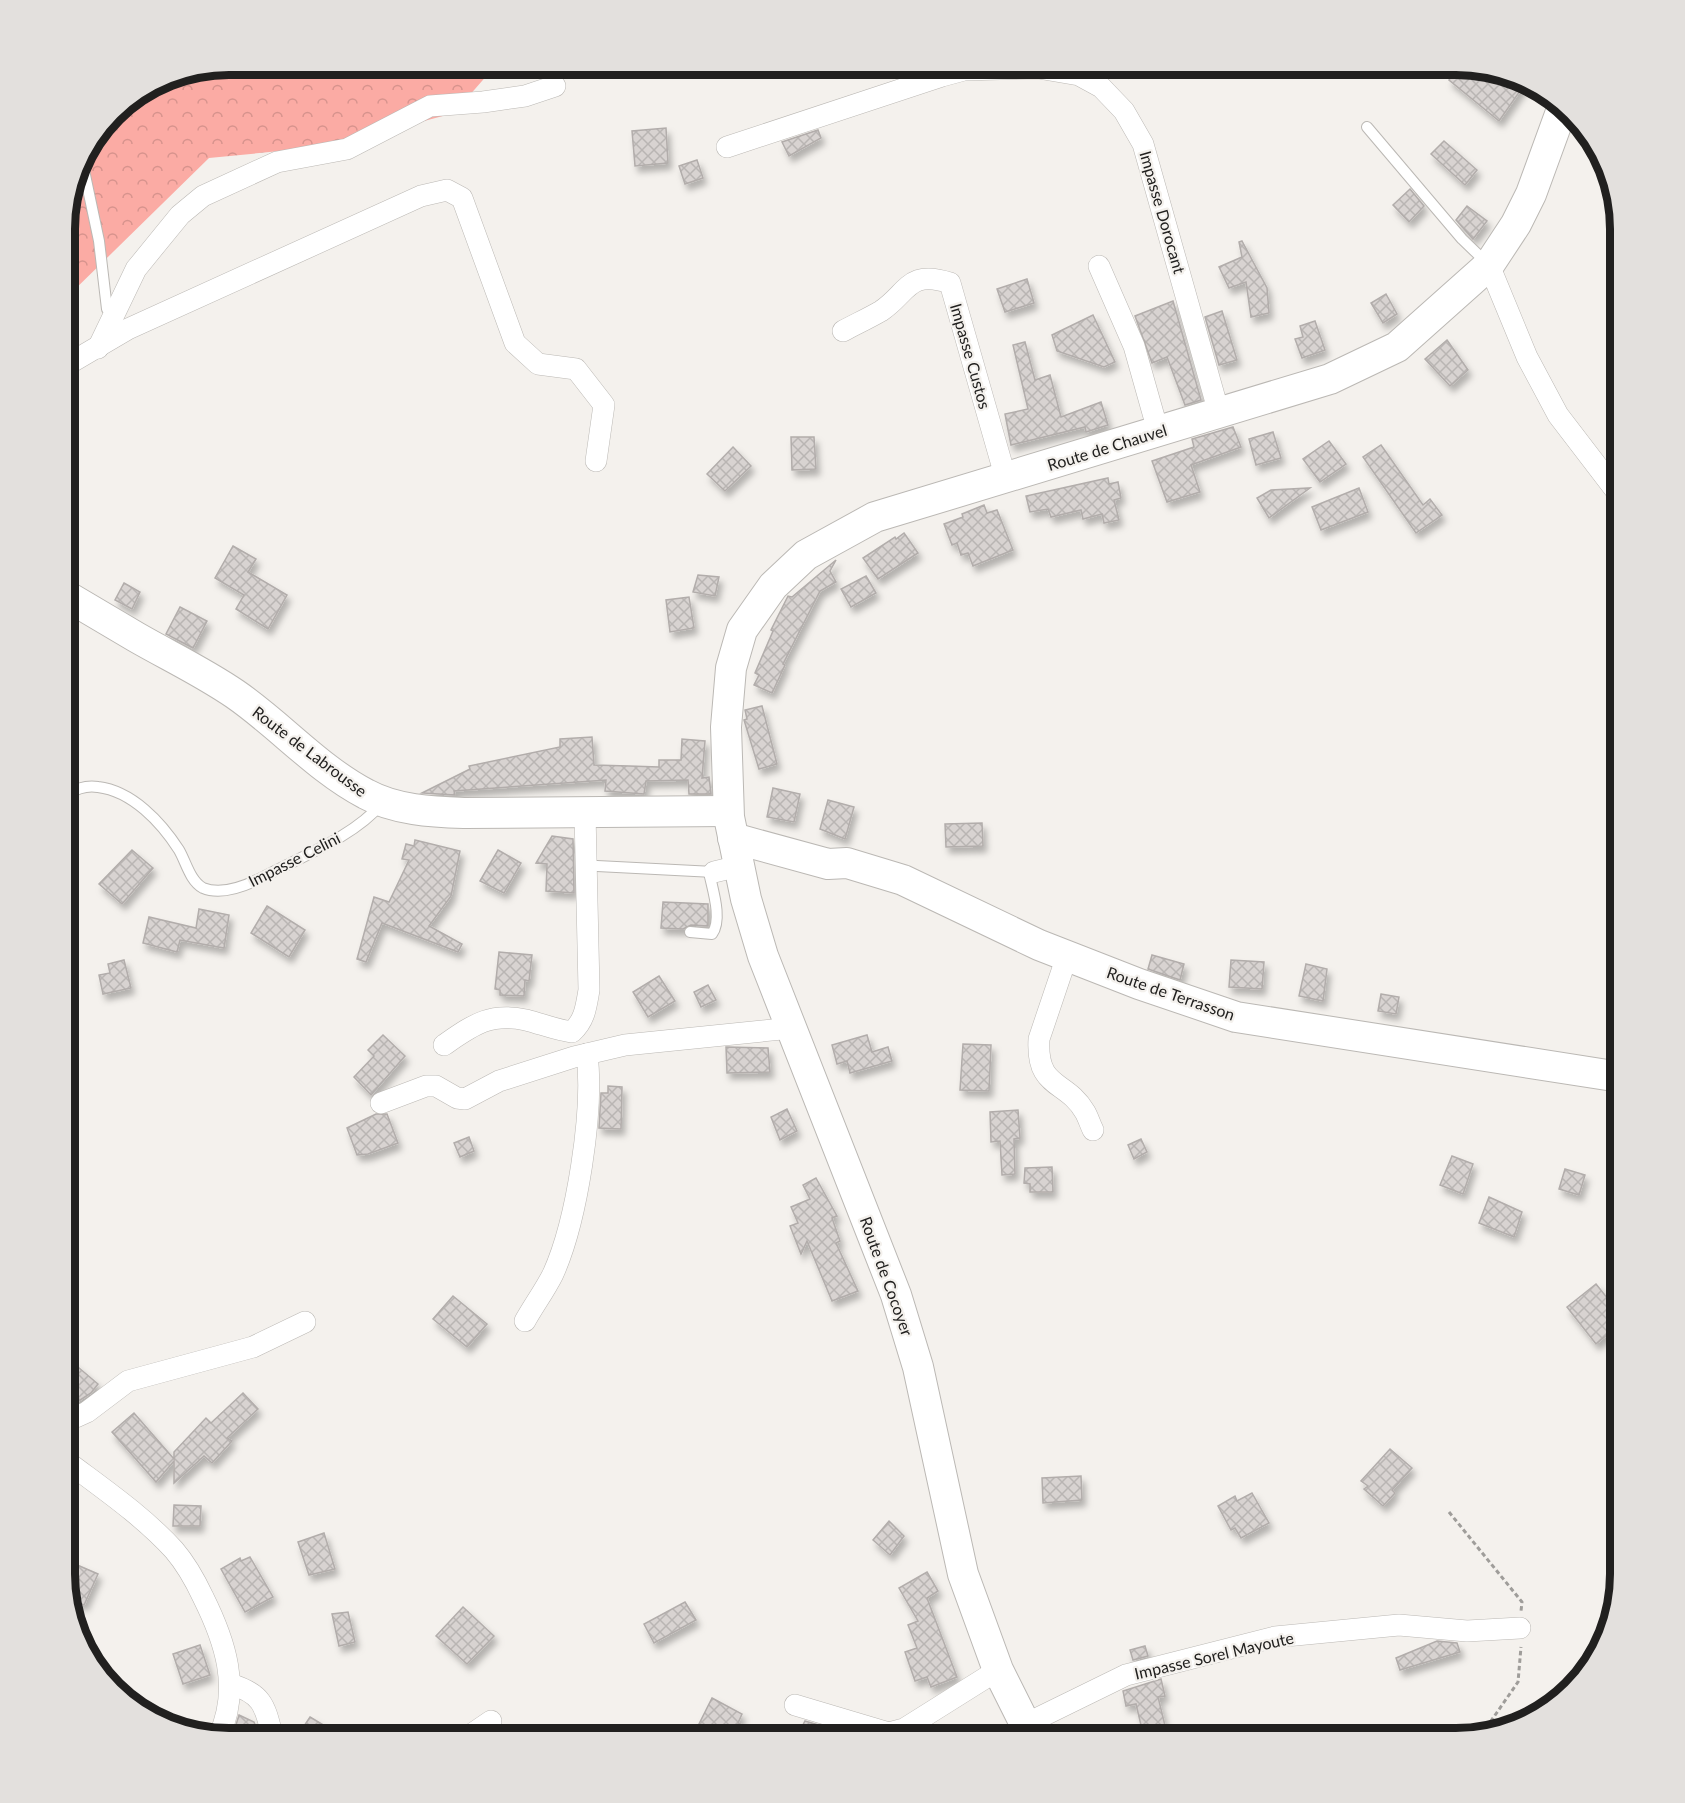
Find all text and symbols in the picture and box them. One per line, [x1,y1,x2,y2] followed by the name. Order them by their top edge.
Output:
[1136,148,1190,276] street label: Impasse Dorocant
[947,301,995,411] street label: Impasse Custos
[1045,420,1169,474] street label: Route de Chauvel
[249,702,371,800] street label: Route de Labrousse
[245,828,343,890] street label: Impasse Celini
[1105,962,1237,1024] street label: Route de Terrasson
[857,1214,917,1338] street label: Route de Cocoyer
[1132,1627,1296,1683] street label: Impasse Sorel Mayoute

